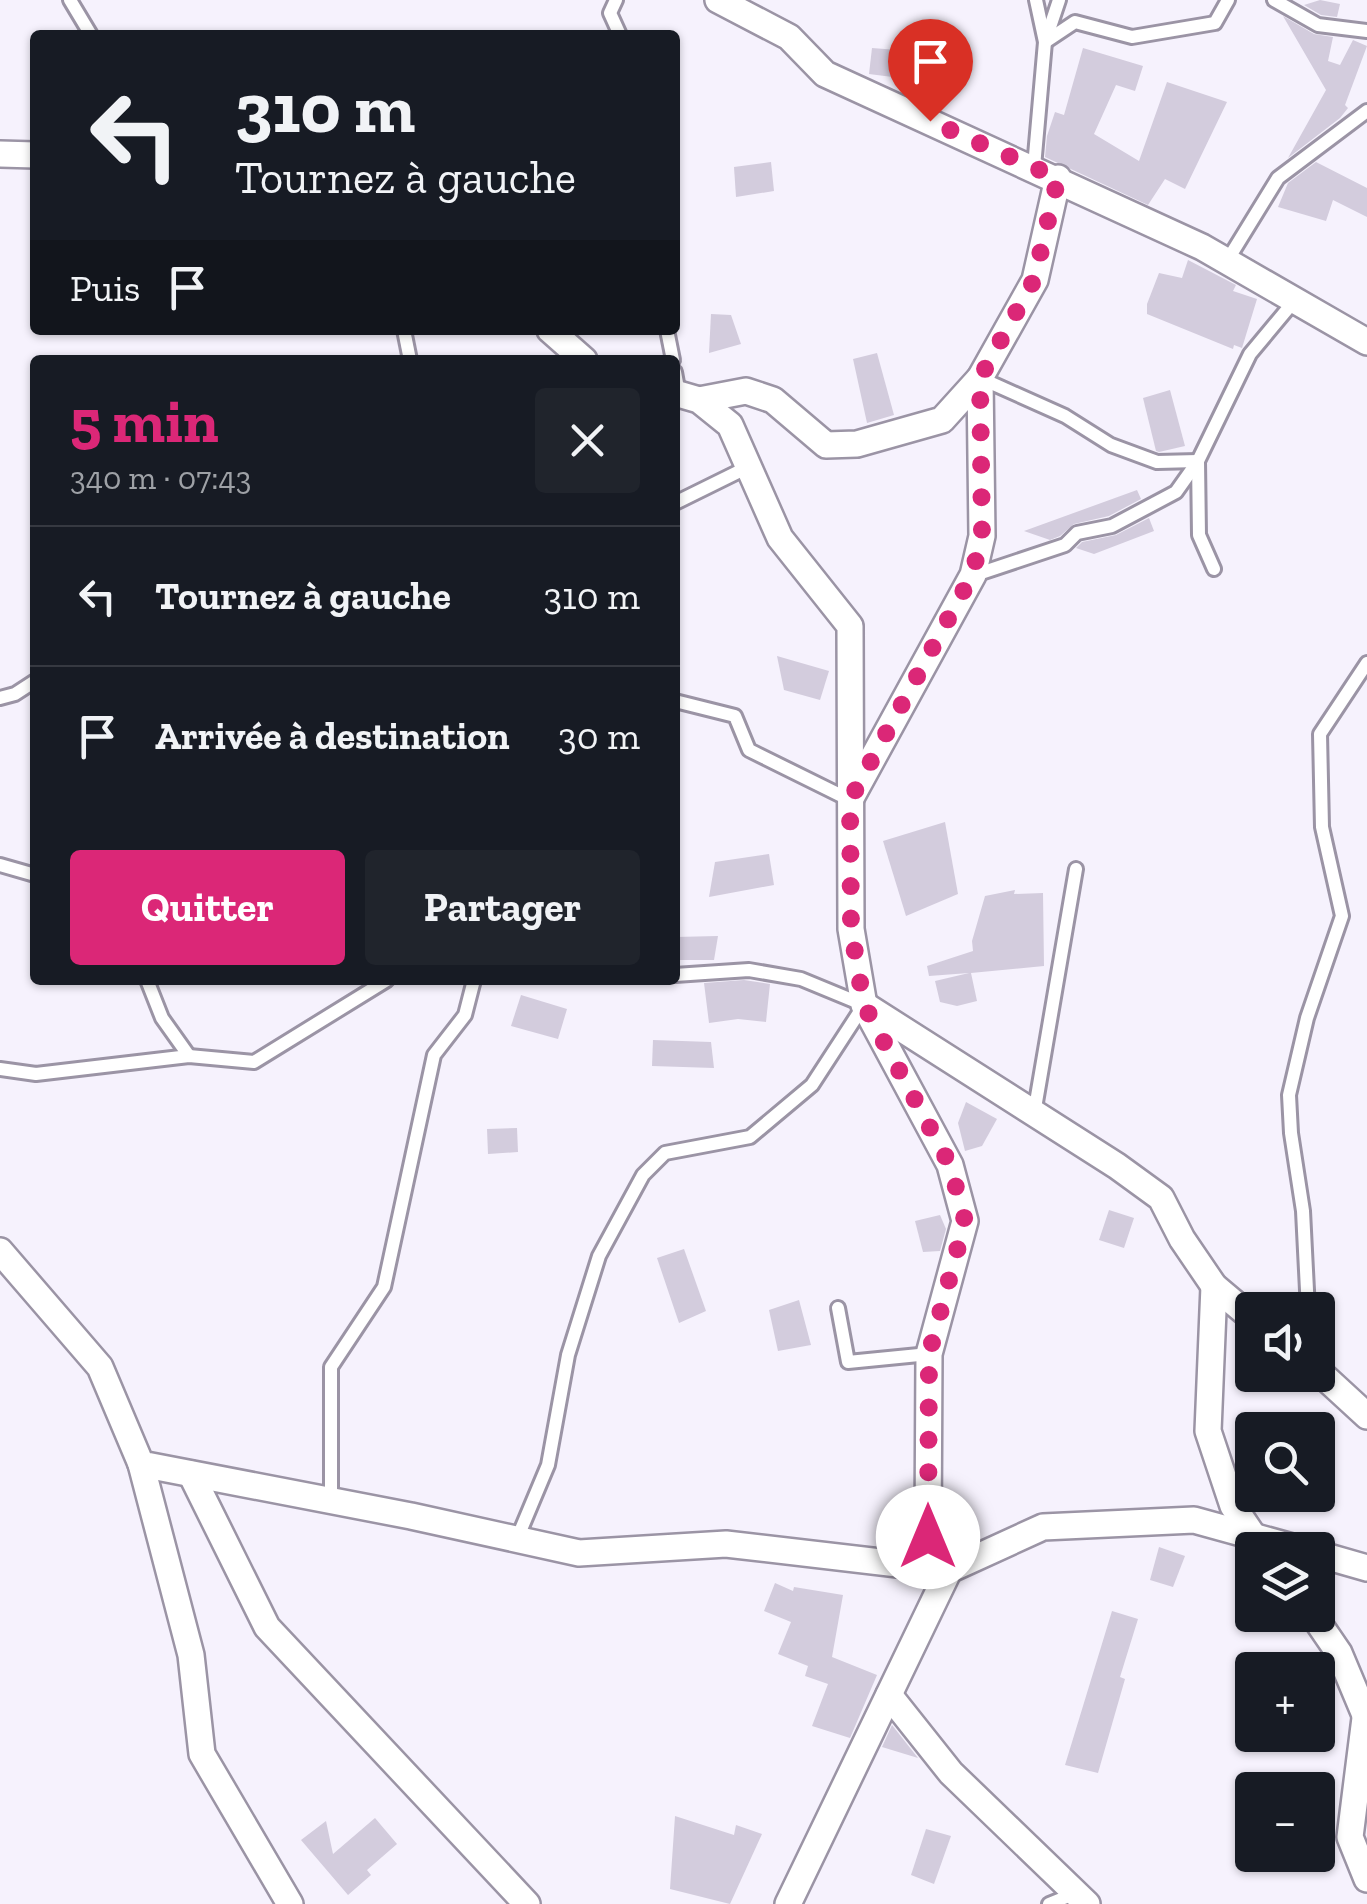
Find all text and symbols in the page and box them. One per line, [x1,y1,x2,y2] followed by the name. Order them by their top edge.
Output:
[888,19,973,122] pin
[903,34,958,89] icon: arrive
[235,66,415,150] text: 310 m
[70,70,200,200] icon: left
[235,151,576,205] text: Tournez à gauche
[160,260,215,315] icon: arrive
[70,265,140,311] text: Puis
[70,385,219,457] text: 5 min
[535,388,640,493] button: close
[70,459,251,497] text: 340 m · 07:43
[70,569,125,624] icon: left
[155,573,451,619] text: Tournez à gauche
[543,573,640,619] text: 310 m
[70,709,125,764] icon: arrive
[155,713,510,759] text: Arrivée à destination
[558,713,640,759] text: 30 m
[70,850,345,965] button: Quitter
[365,850,640,965] button: Partager
[1235,1292,1335,1872] map controls
[1235,1292,1335,1392] button: sound
[1235,1412,1335,1512] button: search
[876,1485,980,1589] position arrow
[1235,1532,1335,1632] button: layers
[1235,1652,1335,1752] button: +
[1235,1772,1335,1872] button: −

